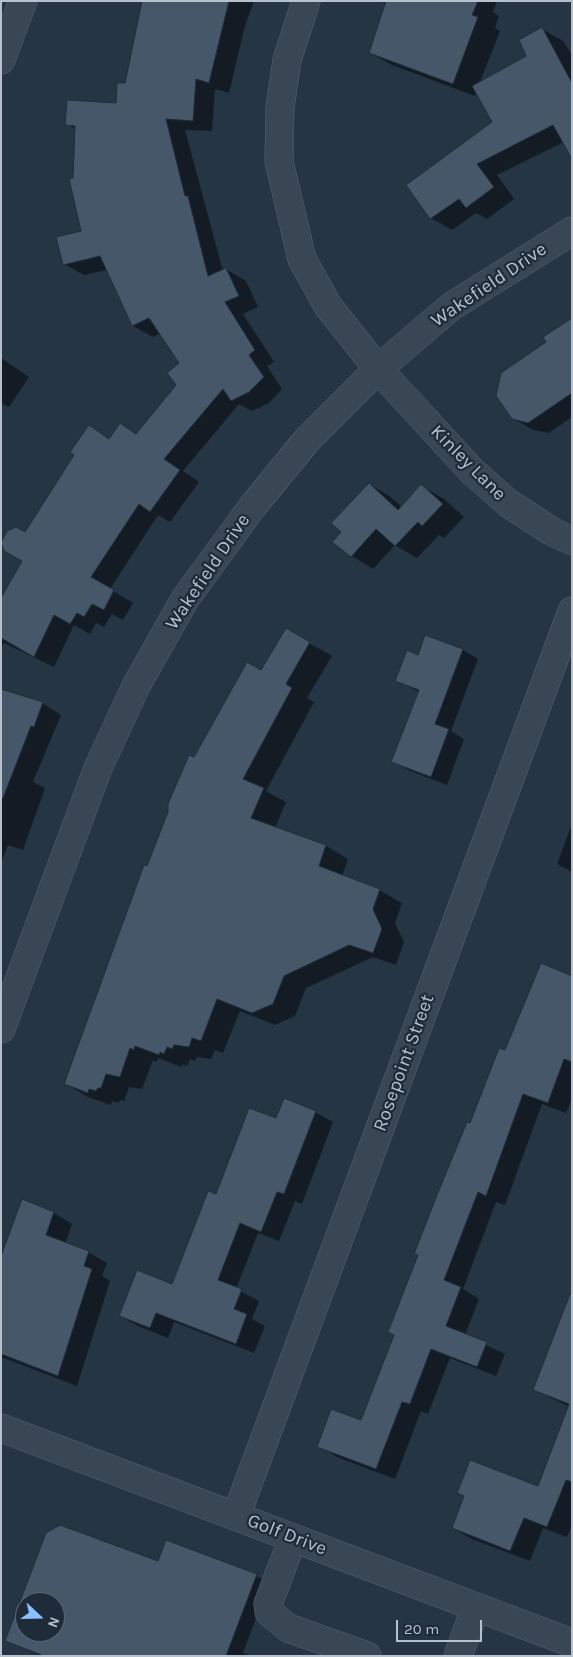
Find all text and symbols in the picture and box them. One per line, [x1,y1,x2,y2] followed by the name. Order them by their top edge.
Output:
[427,238,551,332] street label: Wakefield Drive
[425,420,511,506] street label: Kinley Lane
[161,510,255,634] street label: Wakefield Drive
[369,991,439,1135] street label: Rosepoint Street
[244,1509,330,1561] street label: Golf Drive
[15,1592,65,1642] north arrow
[398,1610,484,1642] scale bar
[44,1614,63,1630] text: N
[404,1620,439,1638] text: 20 m

